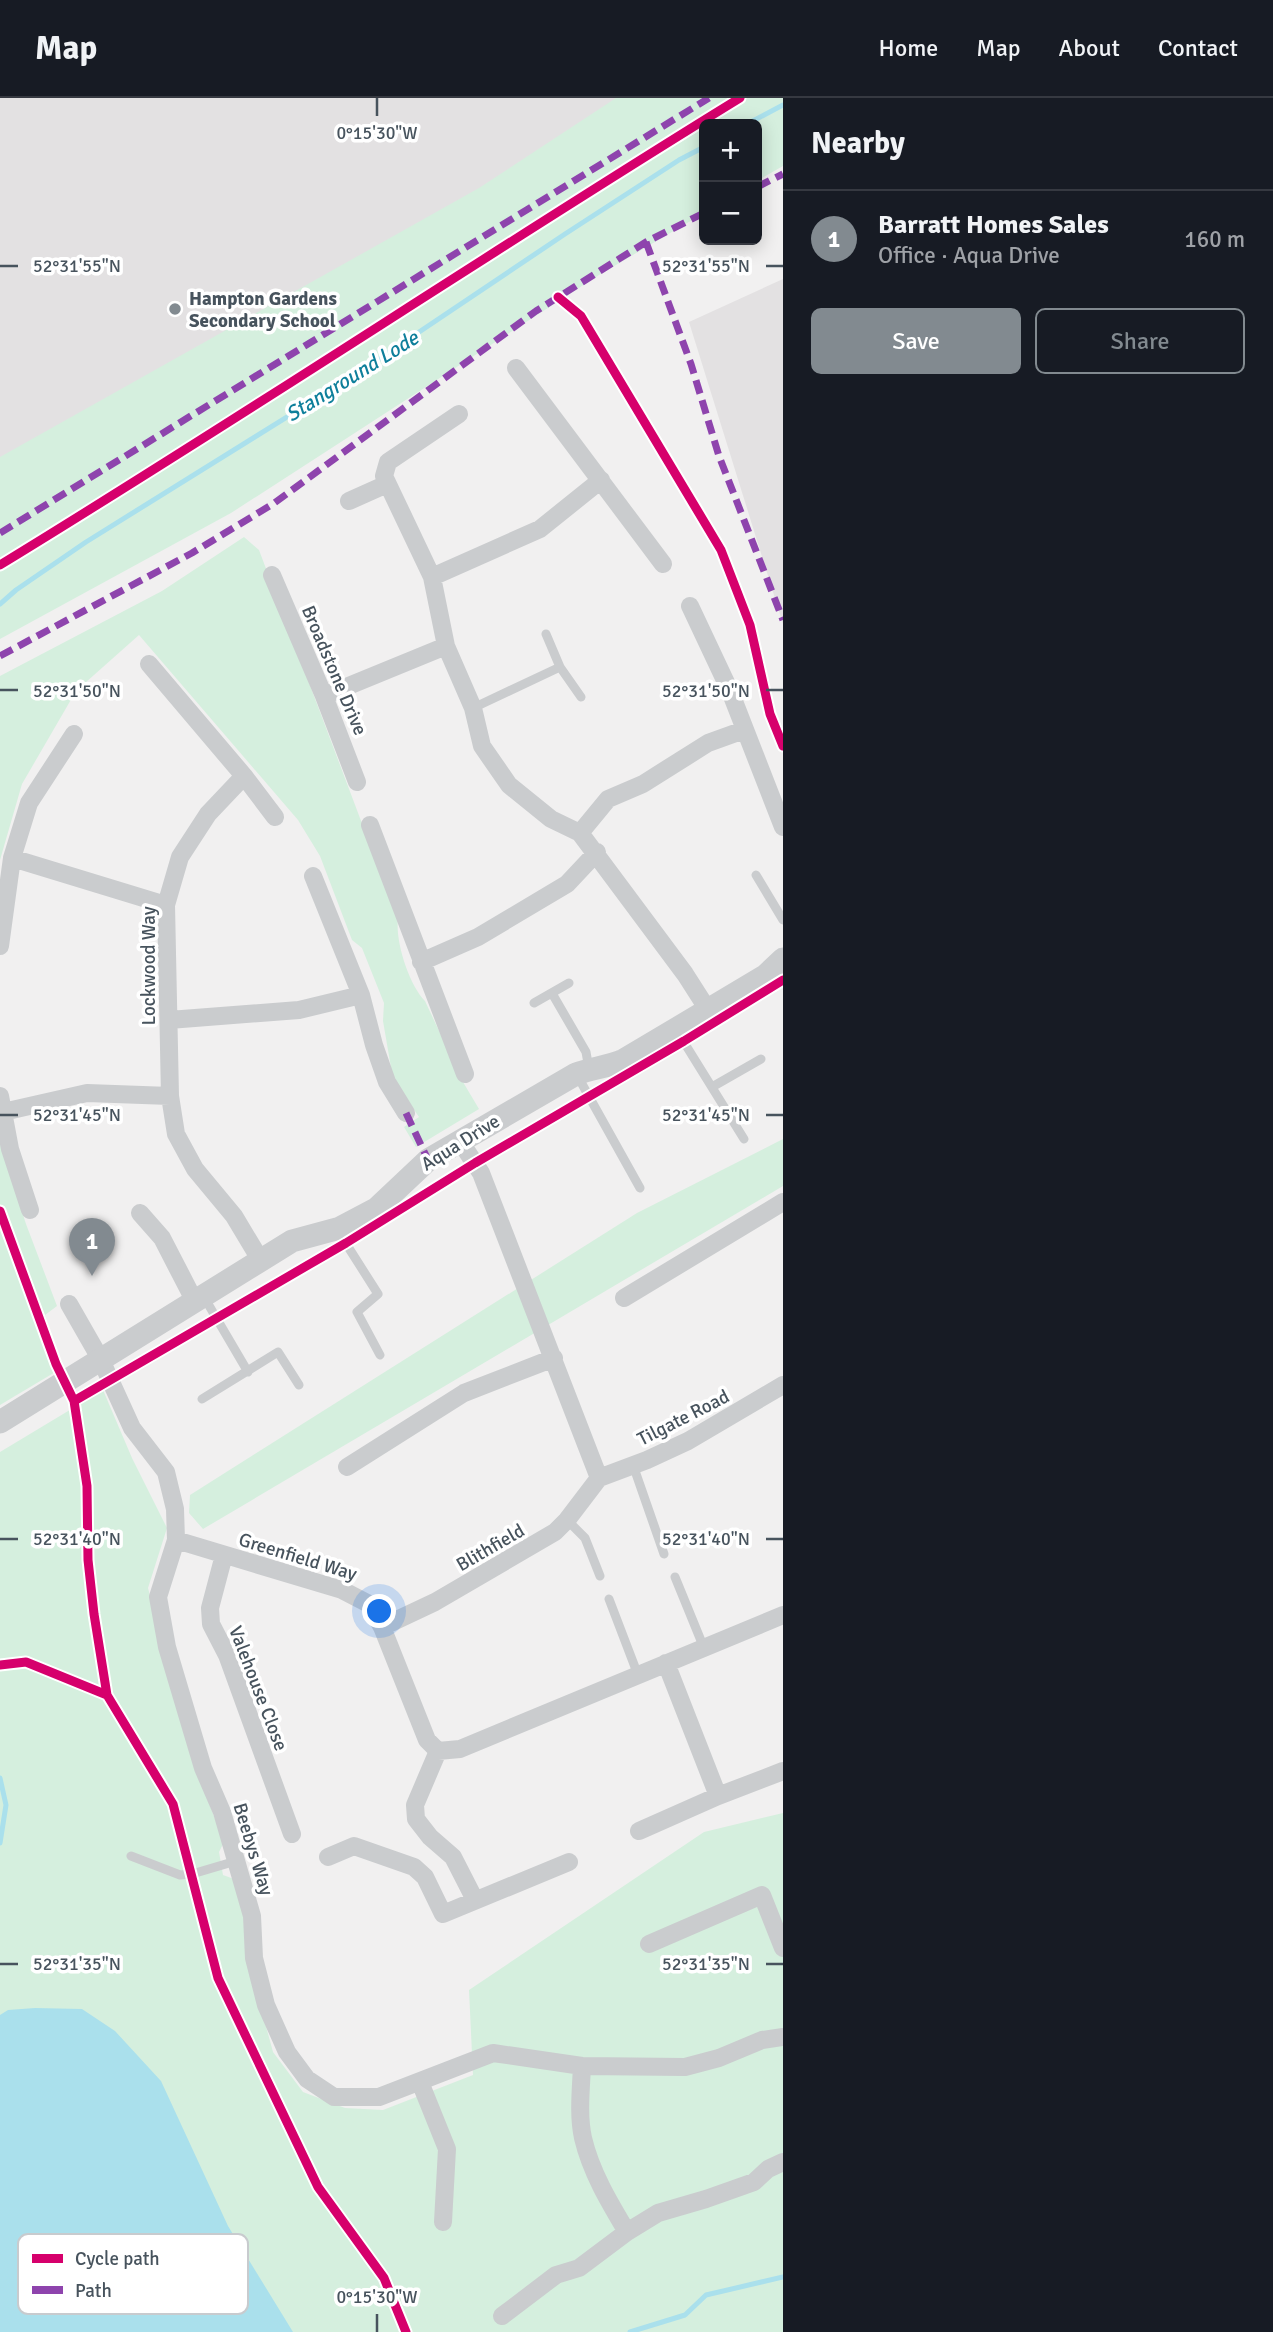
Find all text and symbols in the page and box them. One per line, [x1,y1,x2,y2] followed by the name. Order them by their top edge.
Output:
[35,28,97,69] text: Map
[878,33,938,63] text: Home
[976,33,1021,63] text: Map
[1059,33,1120,63] text: About
[1158,33,1238,63] text: Contact
[699,119,762,245] map controls
[699,119,762,182] button: +
[336,122,418,144] text: 0°15'30"W
[811,125,905,162] text: Nearby
[699,182,762,245] button: −
[878,209,1109,241] text: Barratt Homes Sales
[828,225,840,254] text: 1
[1184,225,1245,254] text: 160 m
[878,241,1060,270] text: Office · Aqua Drive
[33,255,121,277] text: 52°31'55"N
[662,255,750,277] text: 52°31'55"N
[189,287,337,333] place label: Hampton Gardens Secondary School
[167,301,183,317] marker: Hampton Gardens Secondary School
[811,308,1021,374] button: Save
[1035,308,1245,374] button: Share
[281,324,425,427] water label: Stanground Lode
[296,602,372,739] street label: Broadstone Drive
[33,680,121,702] text: 52°31'50"N
[662,680,750,702] text: 52°31'50"N
[137,906,161,1026] street label: Lockwood Way
[33,1104,121,1126] text: 52°31'45"N
[662,1104,750,1126] text: 52°31'45"N
[417,1109,504,1176] street label: Aqua Drive
[69,1218,115,1276] pin: 1
[633,1384,734,1451] street label: Tilgate Road
[452,1519,529,1577] street label: Blithfield
[33,1528,121,1550] text: 52°31'40"N
[236,1528,360,1586] street label: Greenfield Way
[662,1528,750,1550] text: 52°31'40"N
[362,1594,396,1628] your location
[223,1622,293,1754] street label: Valehouse Close
[228,1800,279,1899] street label: Beebys Way
[33,1953,121,1975] text: 52°31'35"N
[662,1953,750,1975] text: 52°31'35"N
[18,2234,248,2314] legend
[75,2247,160,2271] text: Cycle path
[75,2279,112,2303] text: Path
[336,2286,418,2308] text: 0°15'30"W

